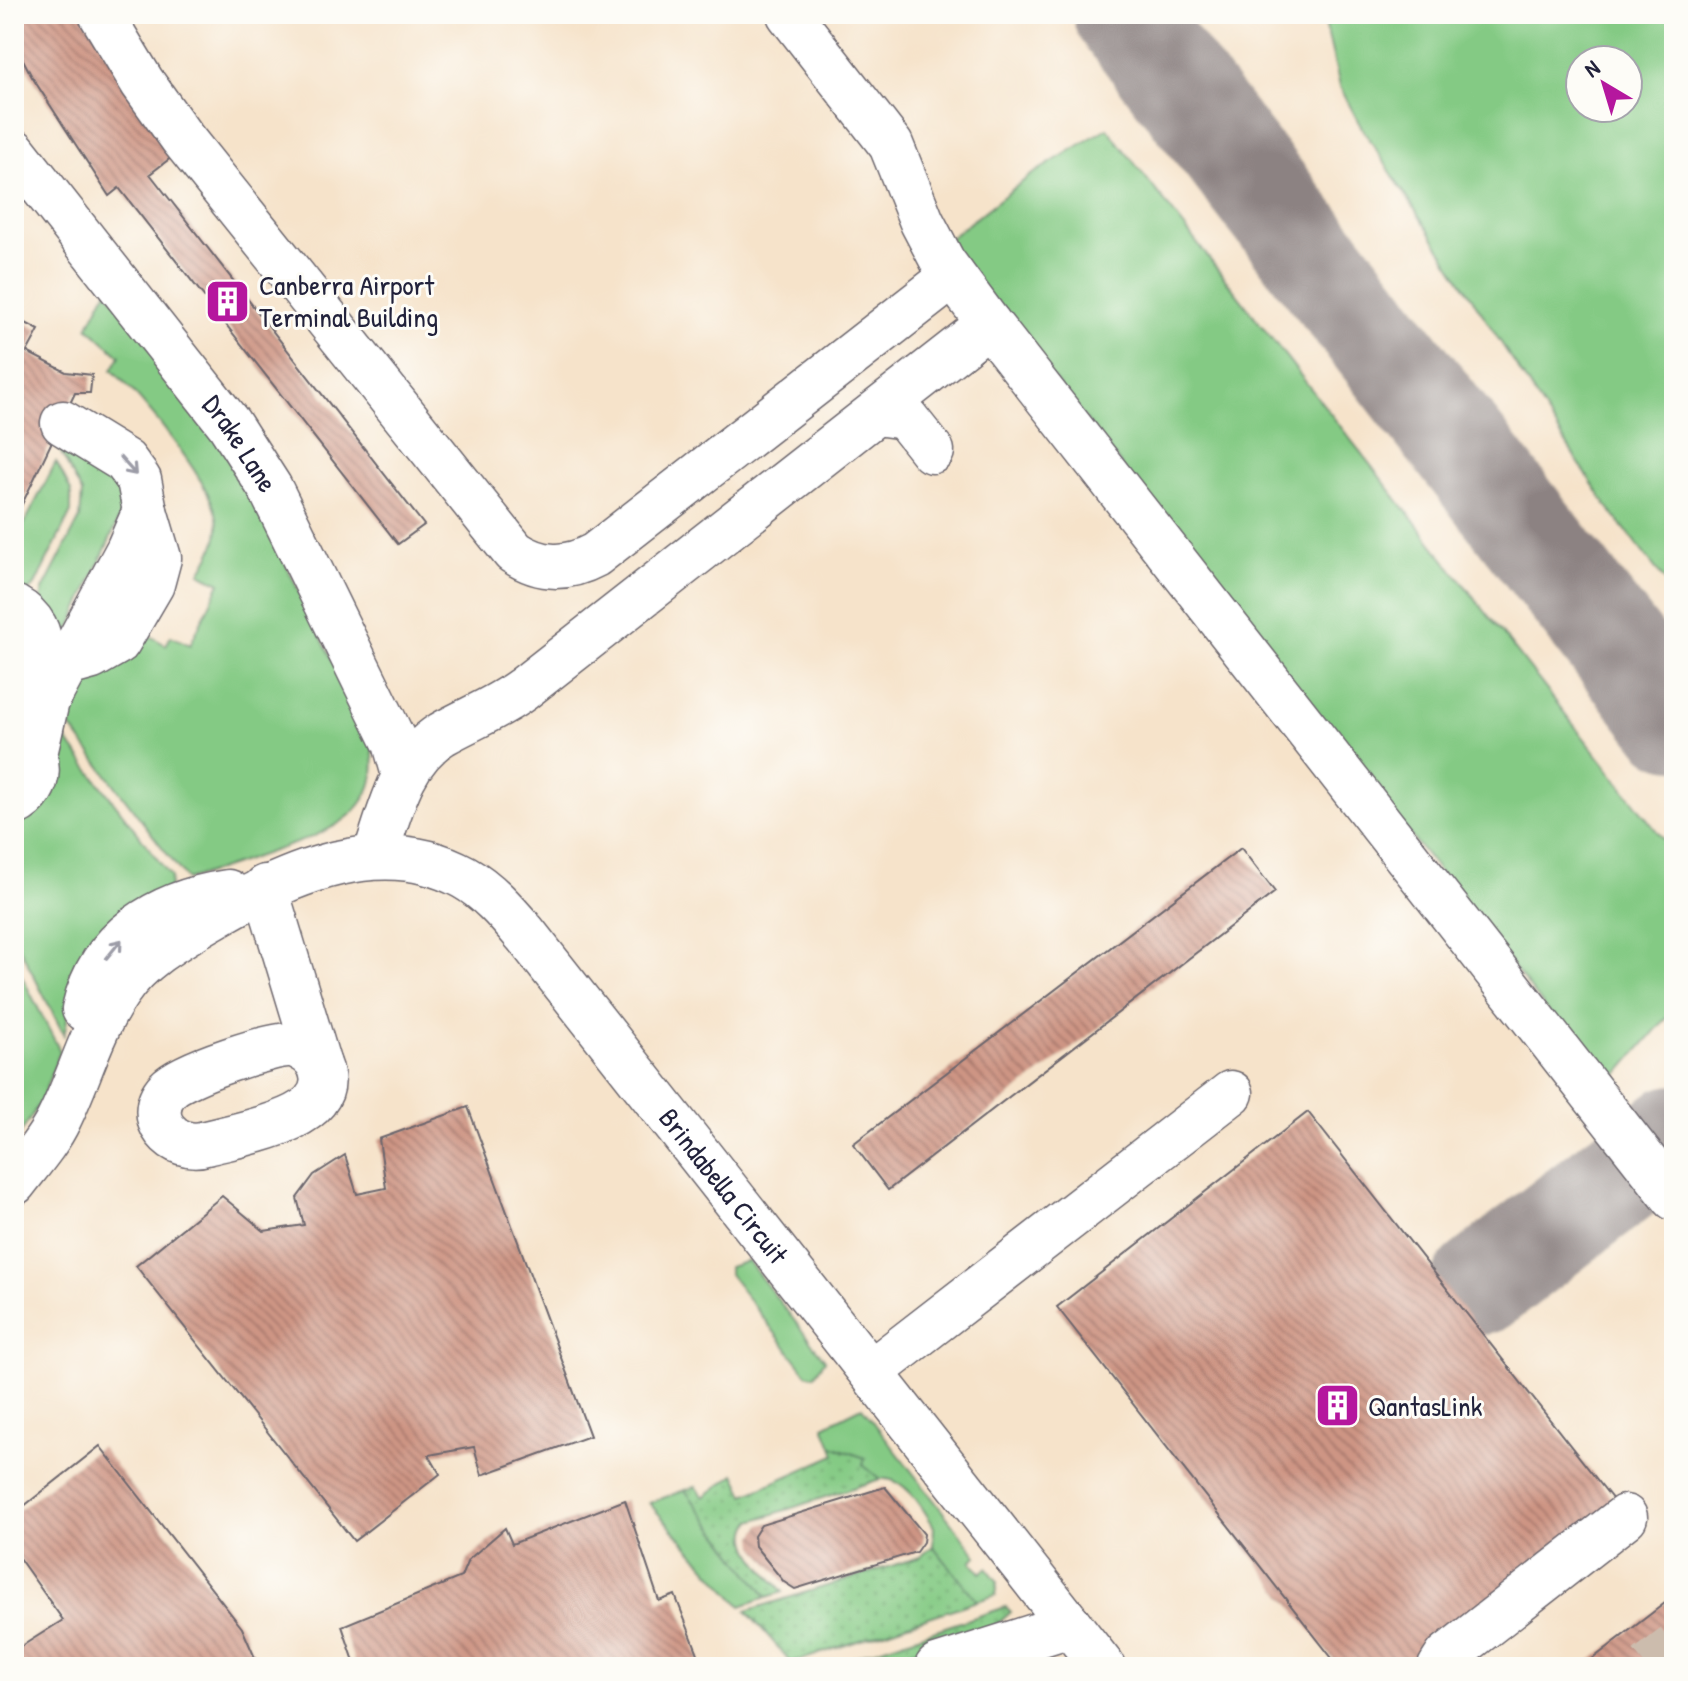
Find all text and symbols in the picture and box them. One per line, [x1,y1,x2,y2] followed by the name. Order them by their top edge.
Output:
[1564,44,1644,124] north arrow
[1578,53,1606,84] text: N
[259,266,438,336] place label: Canberra Airport Terminal Building
[204,277,252,325] building icon: Canberra Airport Terminal Building
[194,387,287,499] street label: Drake Lane
[119,455,137,475] one-way arrow
[104,939,122,960] one-way arrow
[651,1100,797,1272] street label: Brindabella Circuit
[1313,1382,1361,1430] building icon: QantasLink
[1368,1387,1483,1425] place label: QantasLink

